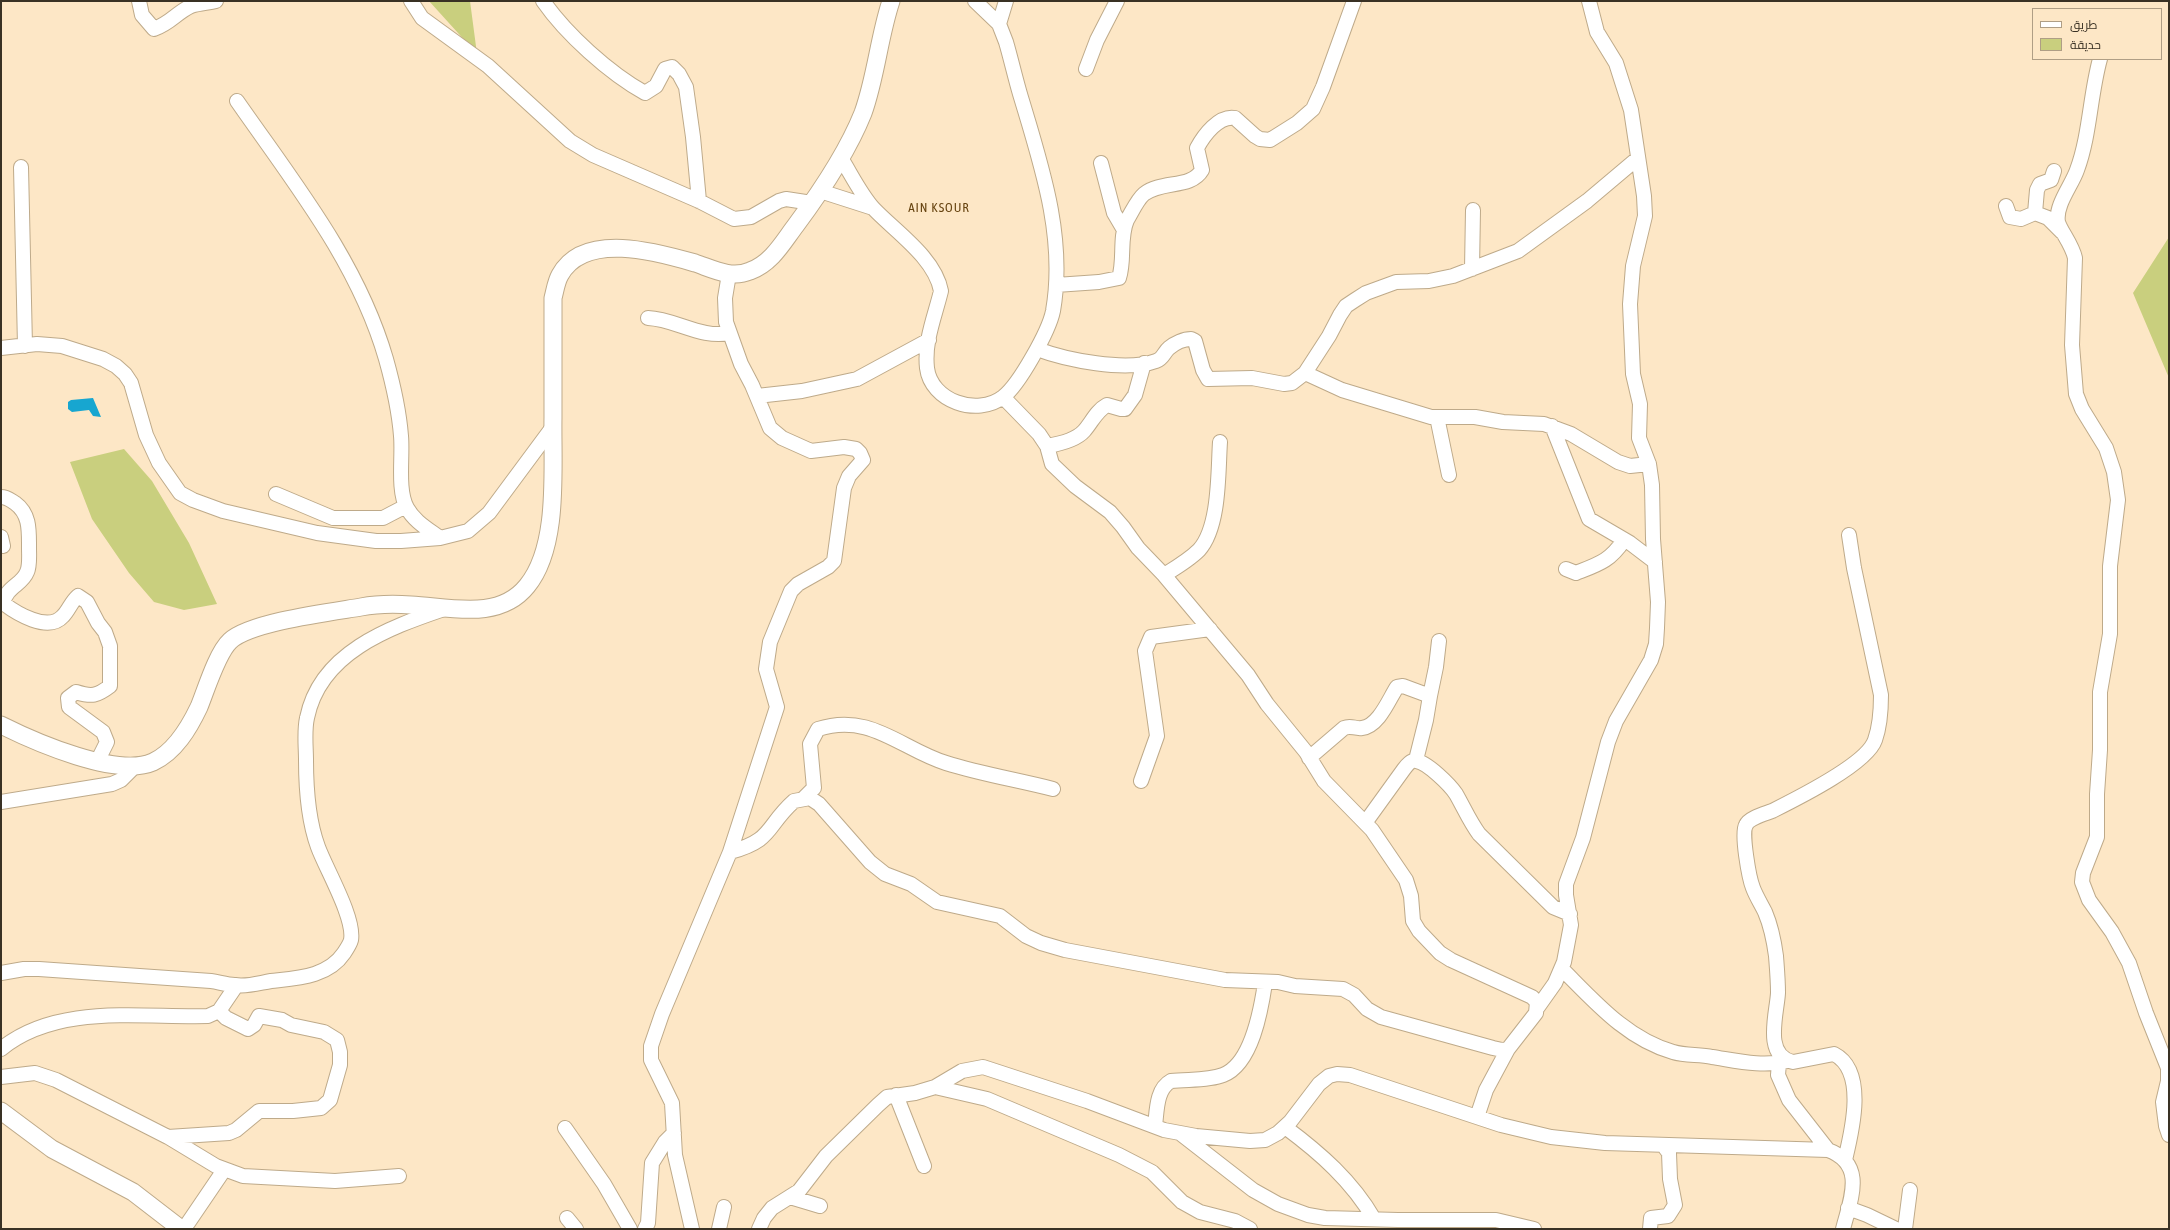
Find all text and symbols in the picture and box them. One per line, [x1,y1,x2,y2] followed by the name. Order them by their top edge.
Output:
[2032,8,2162,60] legend
[2070,18,2097,32] text: طريق
[2070,38,2101,52] text: حديقة
[908,200,970,216] district label: AIN KSOUR

